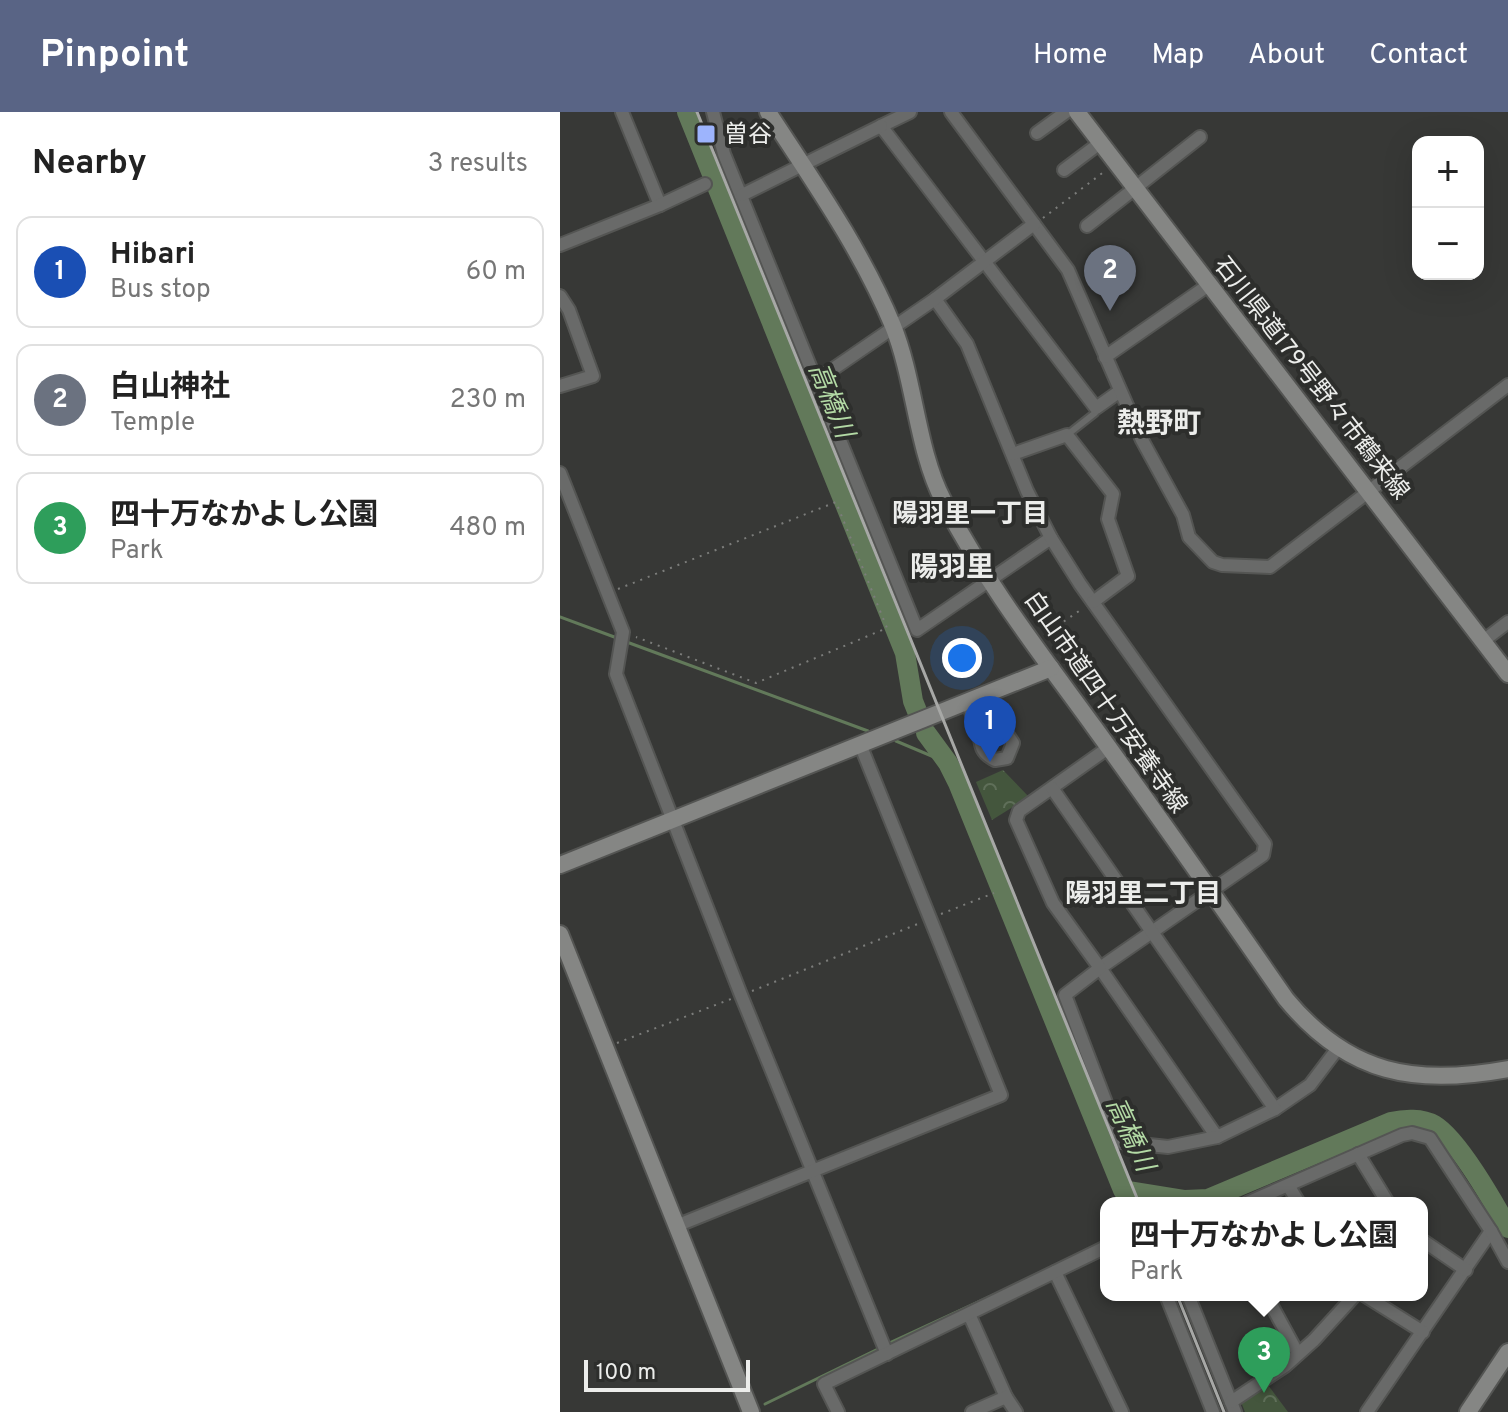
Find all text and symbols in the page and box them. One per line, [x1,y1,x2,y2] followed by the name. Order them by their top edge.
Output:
[40,32,189,81] text: Pinpoint
[1033,38,1107,74] text: Home
[1151,38,1204,74] text: Map
[1248,38,1325,74] text: About
[1369,38,1468,74] text: Contact
[724,121,772,151] place label: 曽谷
[695,123,717,145] marker: 曽谷
[1412,136,1484,280] map controls
[1412,136,1484,208] button: +
[32,143,147,186] text: Nearby
[428,148,528,181] text: 3 results
[1412,208,1484,280] button: −
[110,237,195,274] text: Hibari
[1084,245,1136,311] pin: 2
[1206,252,1415,507] street label: 石川県道179号野々市鶴来線
[55,256,65,289] text: 1
[466,256,526,289] text: 60 m
[110,274,211,307] text: Bus stop
[800,359,861,446] water label: 高橋川
[110,370,230,407] text: 白山神社
[52,384,68,417] text: 2
[450,384,526,417] text: 230 m
[110,407,195,440] text: Temple
[1117,407,1201,443] district label: 熱野町
[110,498,379,535] text: 四十万なかよし公園
[892,499,1048,532] district label: 陽羽里一丁目
[52,512,68,545] text: 3
[449,512,526,545] text: 480 m
[110,535,164,568] text: Park
[910,551,994,587] district label: 陽羽里
[1016,586,1192,820] street label: 白山市道四十万安養寺線
[942,638,982,678] your location
[964,696,1016,762] pin: 1
[1065,879,1221,912] district label: 陽羽里二丁目
[1097,1093,1161,1180] water label: 高橋川
[1100,1197,1428,1301] popup
[1130,1219,1398,1256] text: 四十万なかよし公園
[1130,1256,1183,1289] text: Park
[1238,1327,1290,1393] pin: 3
[584,1356,750,1392] scale bar
[596,1360,656,1387] text: 100 m

